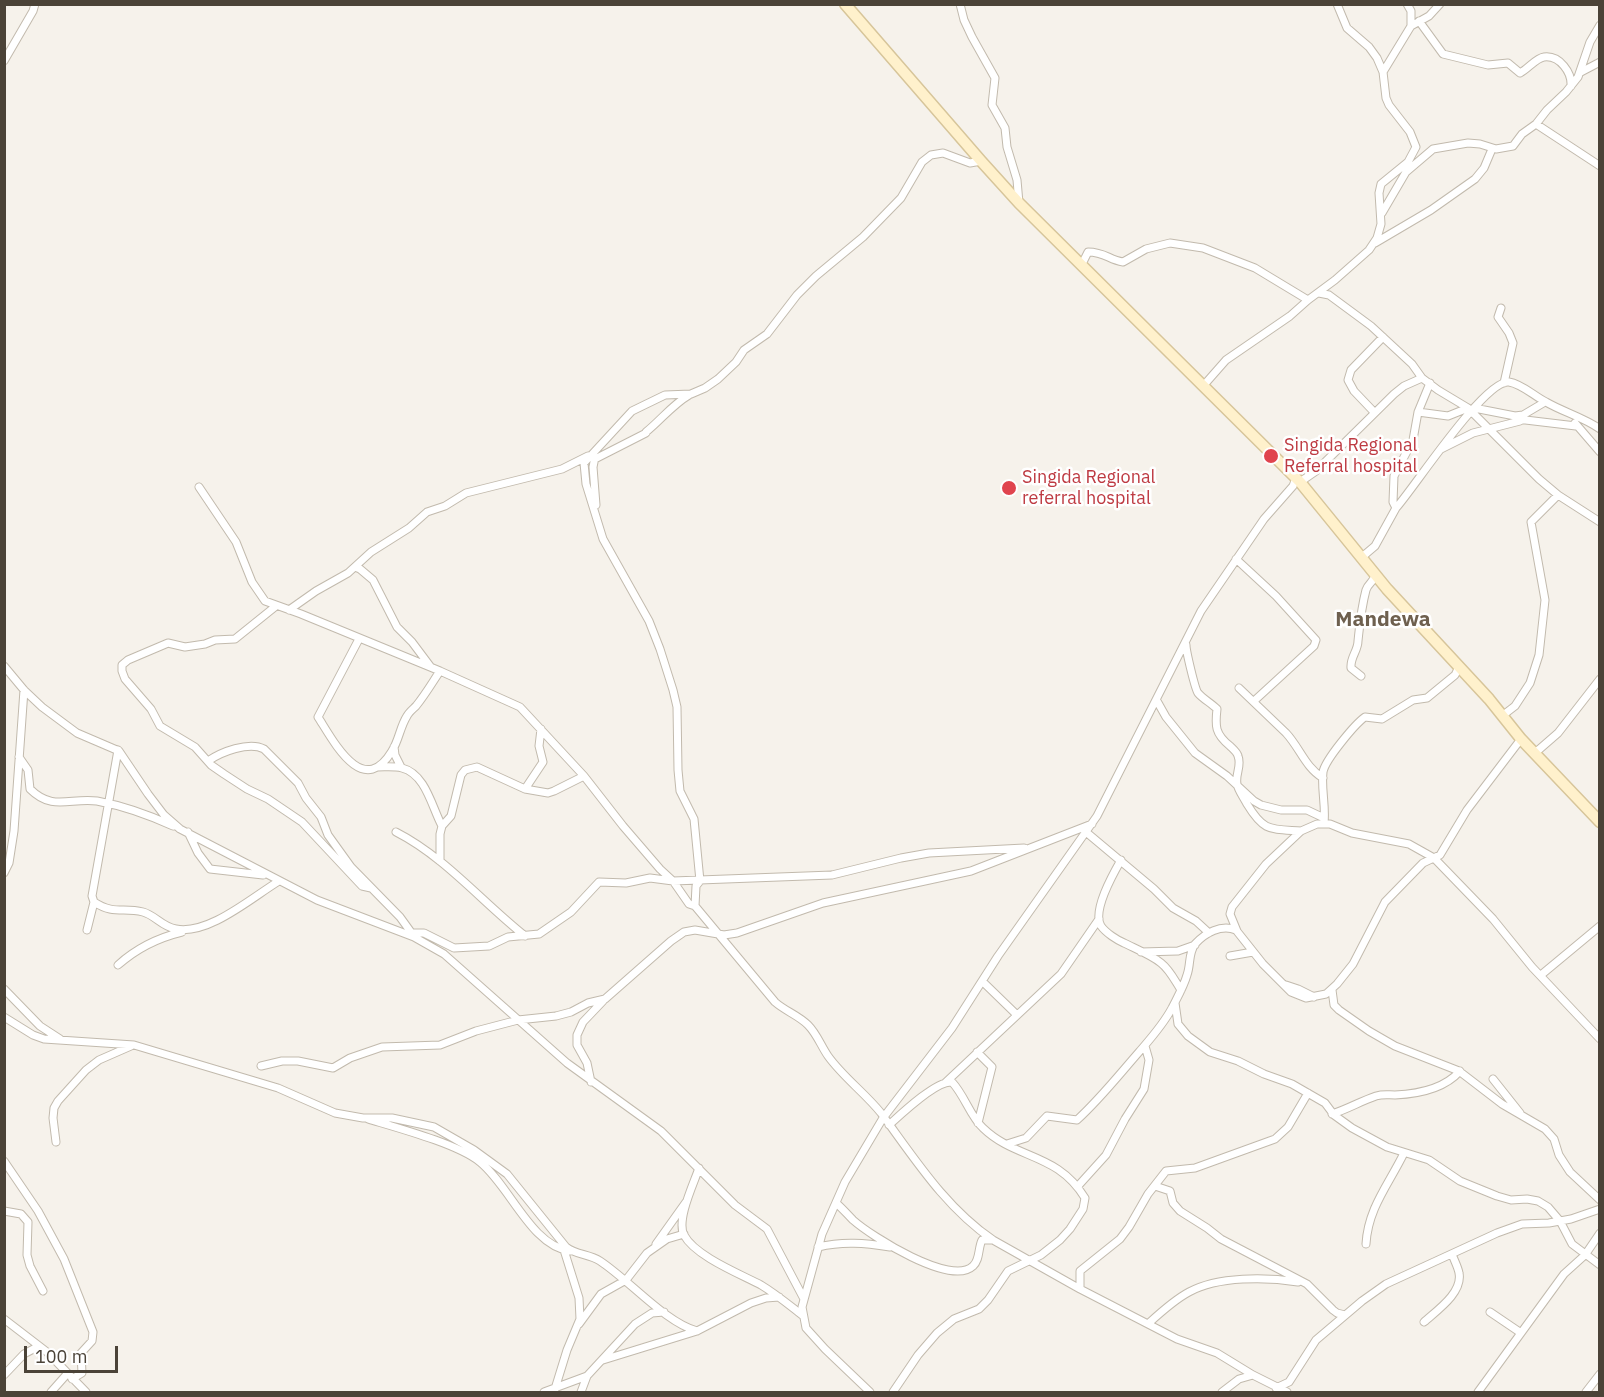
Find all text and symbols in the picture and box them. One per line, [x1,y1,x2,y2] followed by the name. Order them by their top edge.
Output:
[1284,435,1418,478] place label: Singida Regional Referral hospital
[1262,447,1280,465] marker: Singida Regional Referral hospital
[1022,467,1155,510] place label: Singida Regional referral hospital
[1000,479,1018,497] marker: Singida Regional referral hospital
[1335,607,1431,633] district label: Mandewa
[27,1334,122,1372] scale bar
[35,1345,87,1368] text: 100 m

